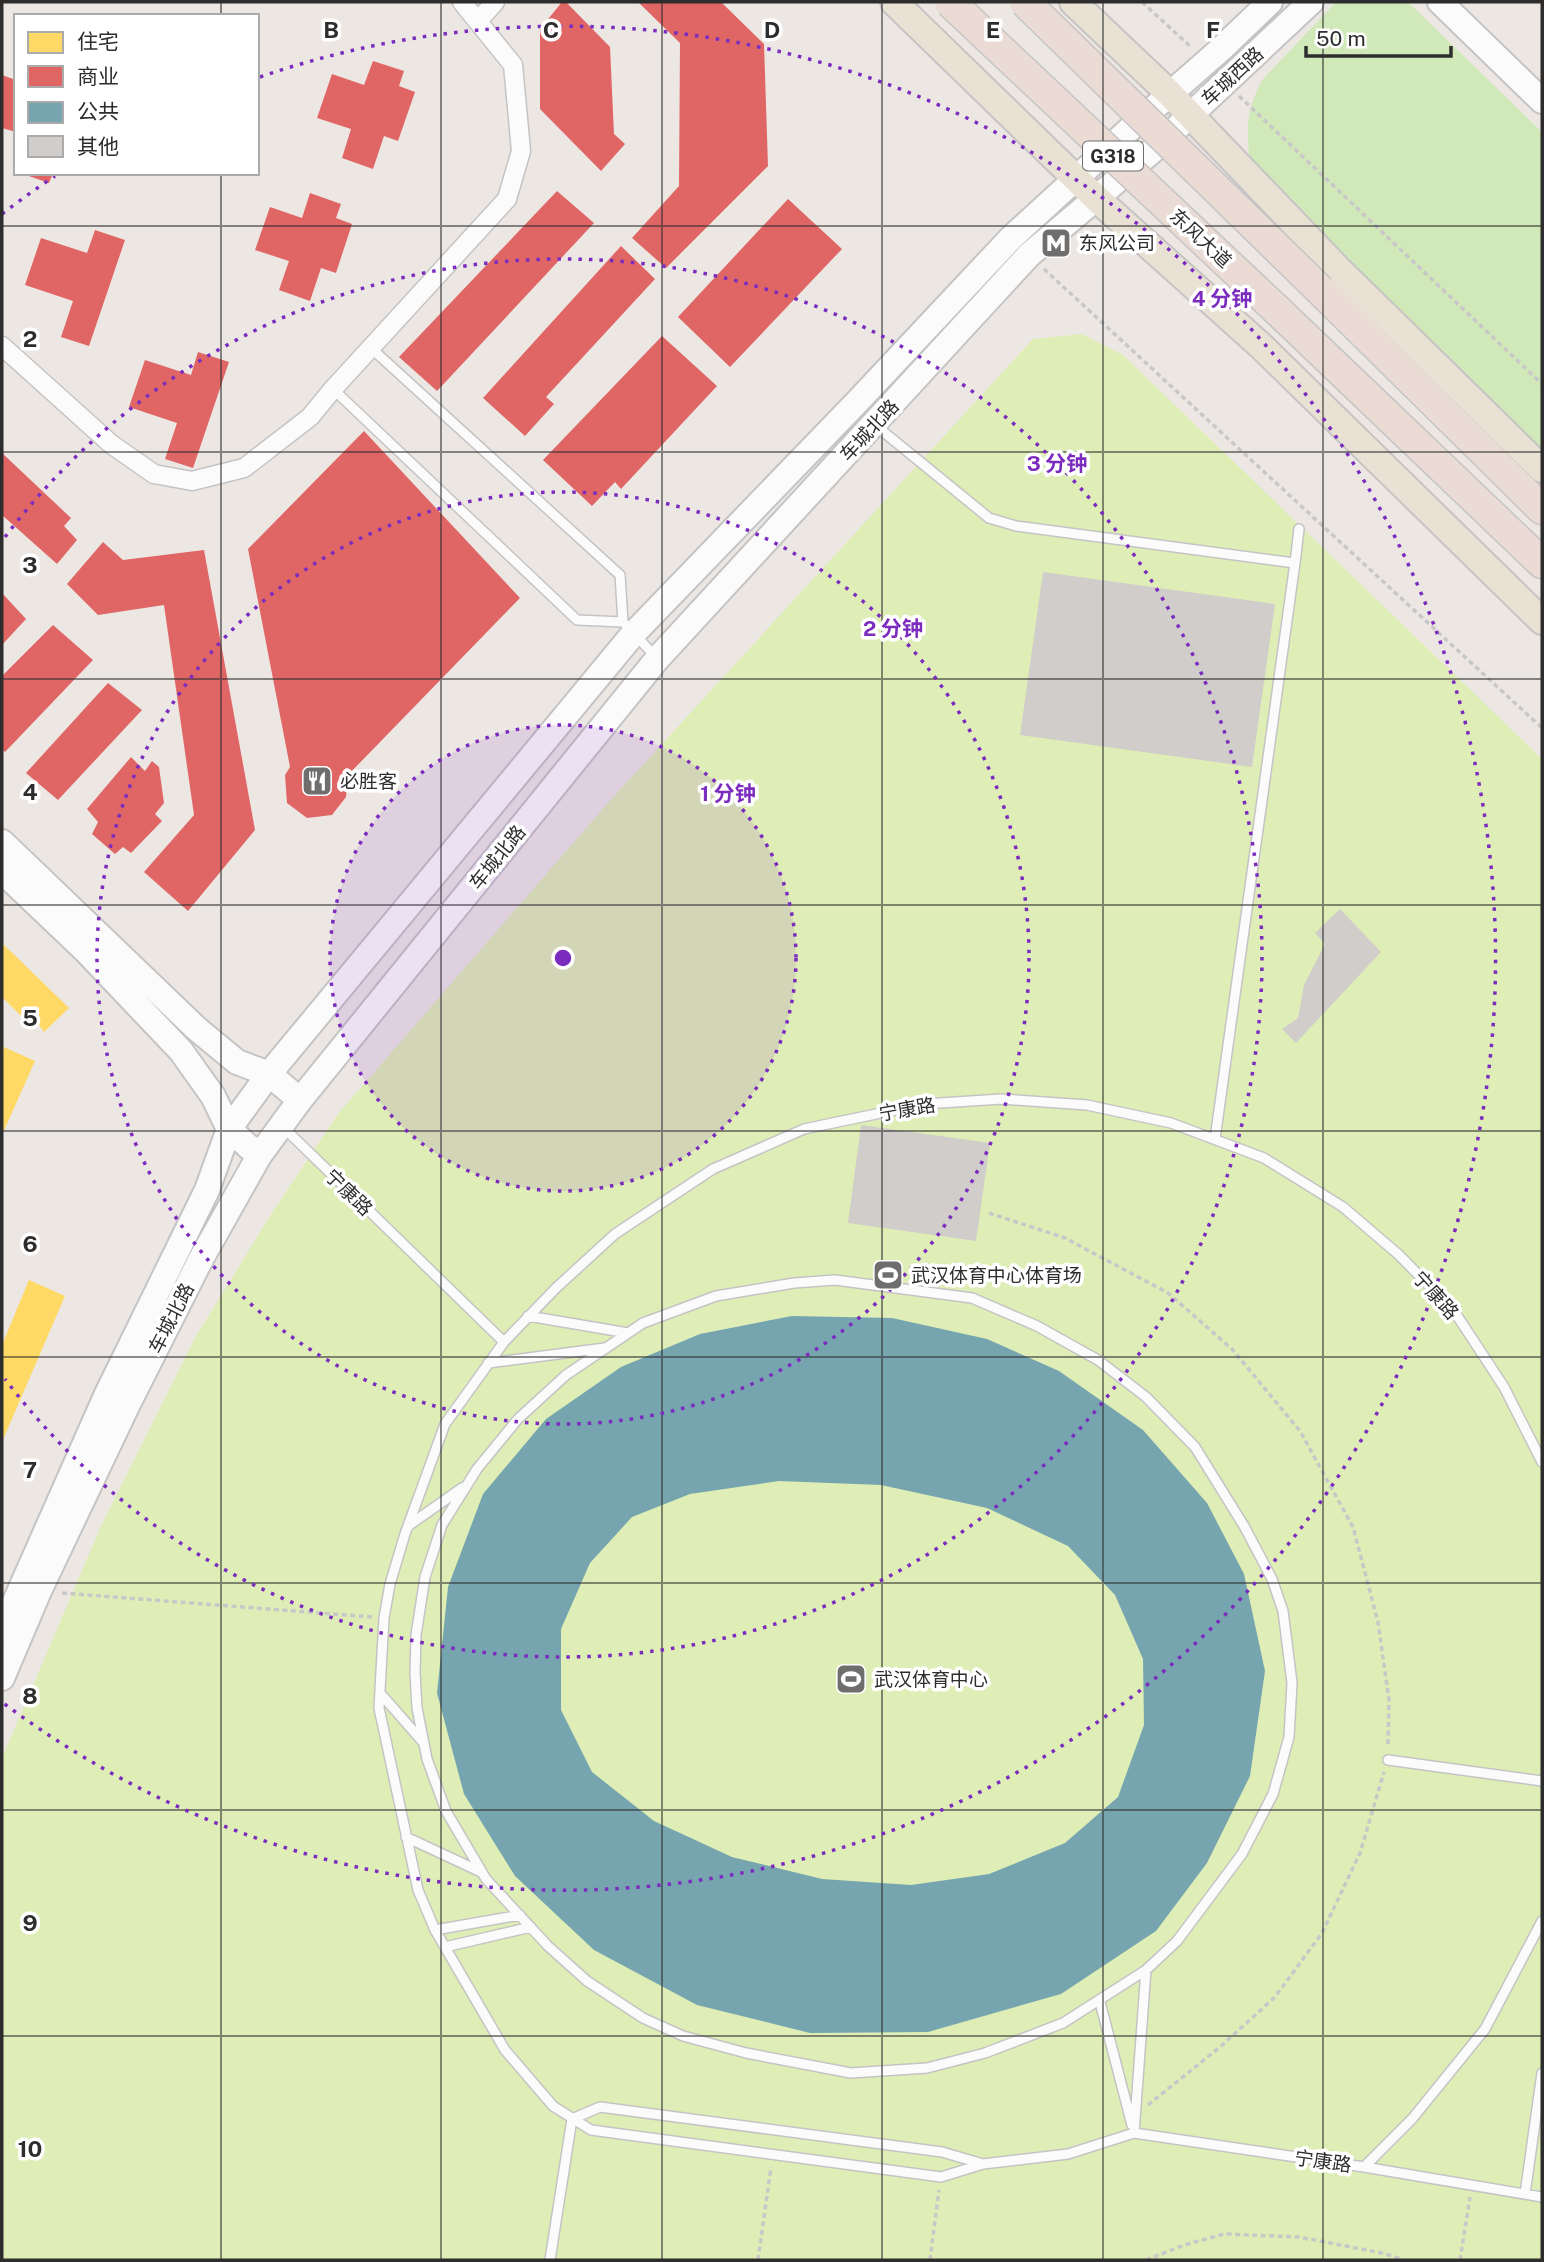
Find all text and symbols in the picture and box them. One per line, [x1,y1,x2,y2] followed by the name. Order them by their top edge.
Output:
[14,14,259,175] legend
[1306,14,1451,58] scale bar
[323,16,339,43] text: B
[543,16,559,43] text: C
[764,16,780,43] text: D
[986,16,1000,43] text: E
[1206,16,1220,43] text: F
[1316,26,1366,51] text: 50 m
[77,29,119,54] text: 住宅
[1197,42,1267,110] street label: 车城西路
[77,64,119,89] text: 商业
[77,99,119,124] text: 公共
[77,134,119,159] text: 其他
[1083,141,1143,170] road number: G318
[1166,204,1236,272] street label: 东风大道
[1039,226,1073,260] metro station icon: 东风公司
[1079,232,1155,254] place label: 东风公司
[1192,286,1252,311] text: 4 分钟
[23,325,37,352] text: 2
[835,395,903,465] street label: 车城北路
[1027,451,1087,476] text: 3 分钟
[22,551,38,578] text: 3
[863,616,923,641] text: 2 分钟
[300,764,334,798] restaurant icon: 必胜客
[340,770,397,792] place label: 必胜客
[22,778,38,805] text: 4
[700,781,756,806] text: 1 分钟
[465,821,529,893] street label: 车城北路
[551,946,575,970] centre of rings
[22,1004,38,1031] text: 5
[877,1093,937,1125] street label: 宁康路
[321,1164,377,1220] street label: 宁康路
[22,1230,38,1257] text: 6
[871,1258,905,1292] sports icon: 武汉体育中心体育场
[911,1264,1082,1286] place label: 武汉体育中心体育场
[1409,1266,1463,1324] street label: 宁康路
[144,1279,198,1357] street label: 车城北路
[23,1456,37,1483] text: 7
[834,1662,868,1696] sports icon: 武汉体育中心
[874,1668,988,1690] place label: 武汉体育中心
[22,1682,38,1709] text: 8
[22,1909,38,1936] text: 9
[18,2135,42,2162] text: 10
[1293,2146,1353,2176] street label: 宁康路

